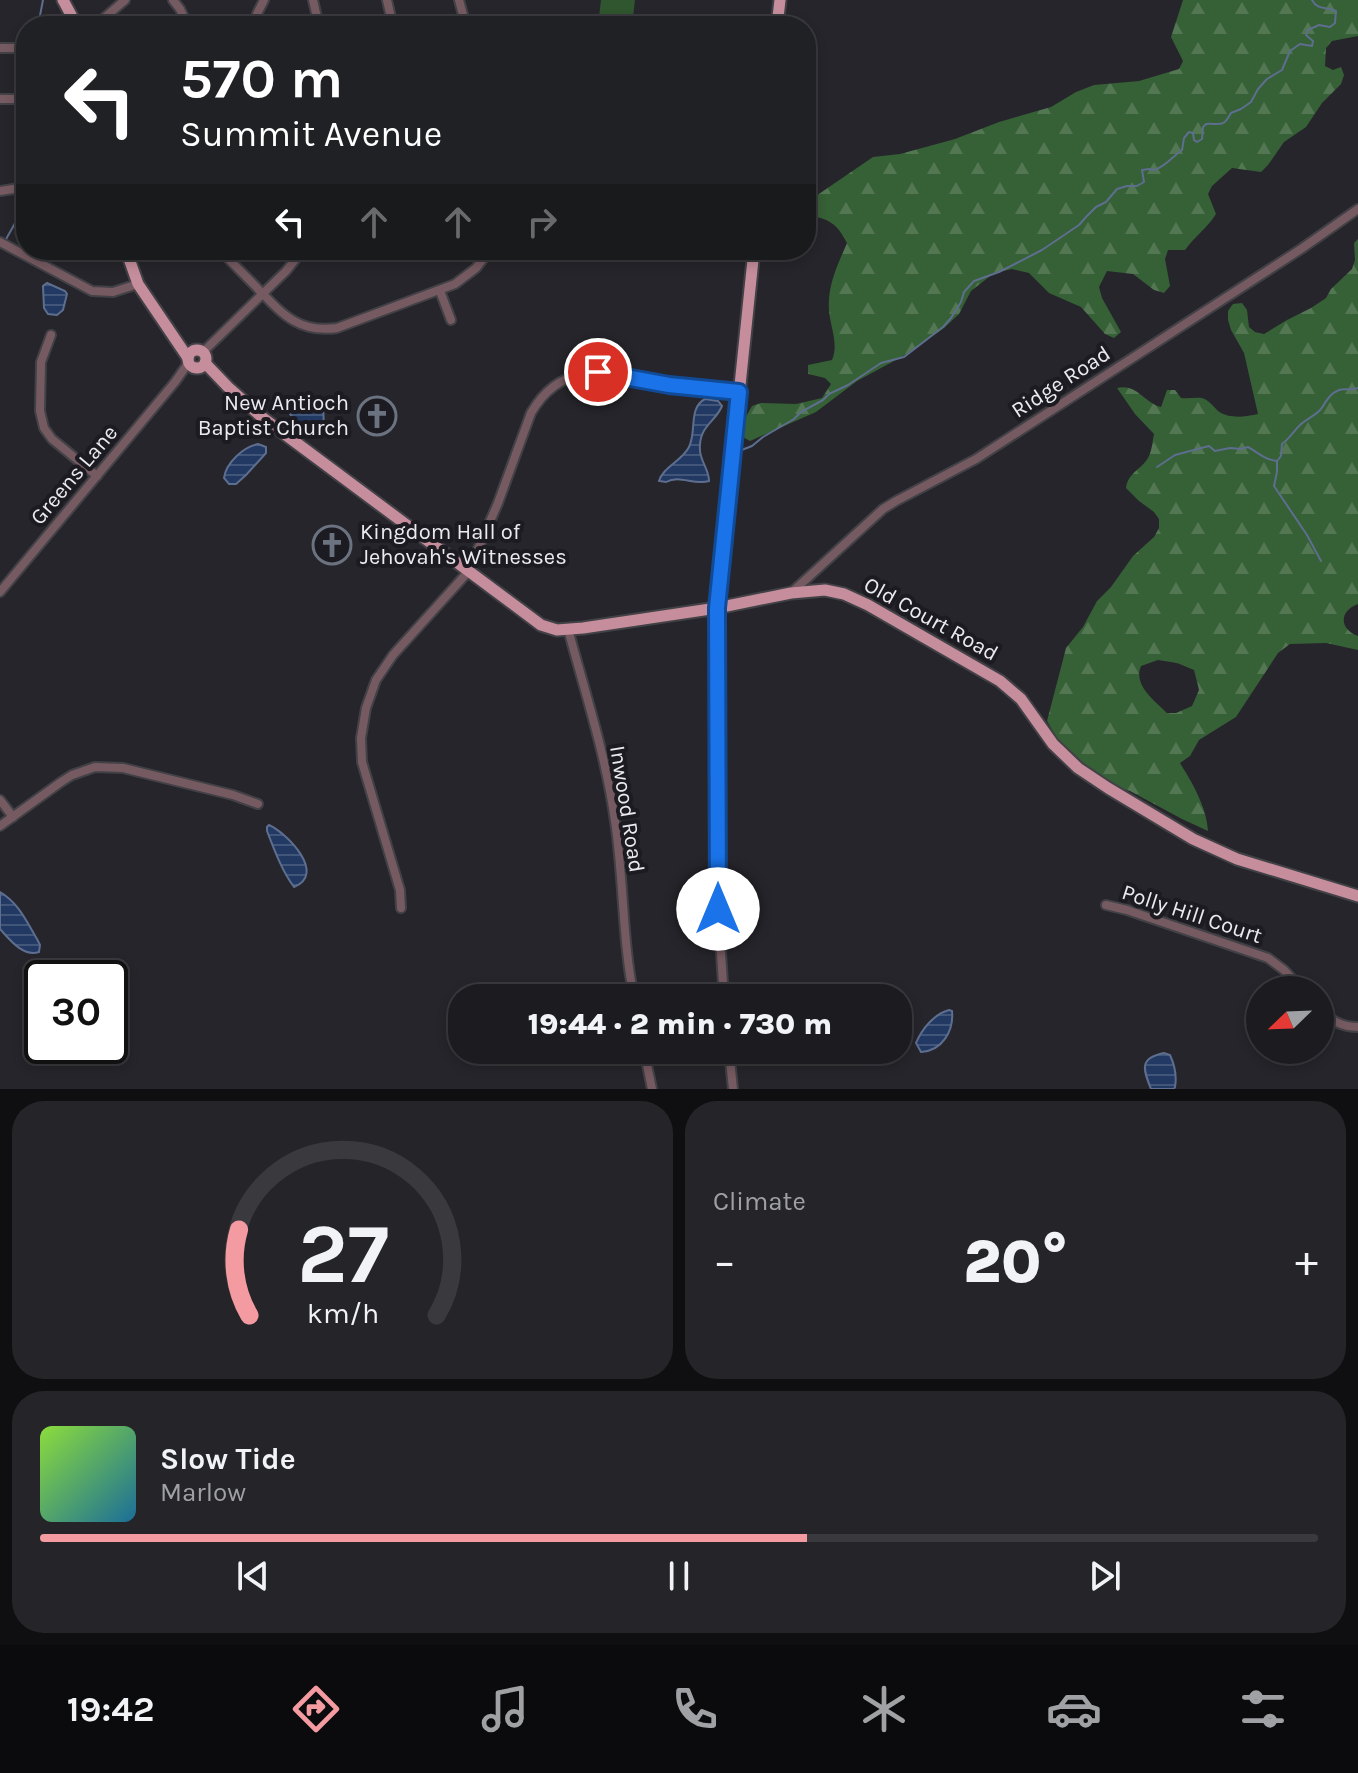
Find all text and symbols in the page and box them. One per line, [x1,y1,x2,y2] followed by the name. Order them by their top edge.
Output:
[180,46,343,111] text: 570 m
[48,48,152,152] icon: left
[180,113,442,155] text: Summit Avenue
[268,200,312,244] icon: left
[352,200,396,244] icon: ahead
[436,200,480,244] icon: ahead
[520,200,564,244] icon: right
[564,338,632,406] pin
[1007,340,1115,424] street label: Ridge Road
[576,350,620,394] icon: arrive
[198,390,349,441] place label: New Antioch Baptist Church
[356,395,398,437] church icon: New Antioch Baptist Church
[25,420,123,530] street label: Greens Lane
[360,519,567,570] place label: Kingdom Hall of Jehovah's Witnesses
[311,524,353,566] church icon: Kingdom Hall of Jehovah's Witnesses
[859,571,1003,667] street label: Old Court Road
[604,744,650,874] street label: Inwood Road
[676,867,760,951] position arrow
[1119,879,1265,949] street label: Polly Hill Court
[24,960,128,1064] speed limit sign: 30
[1246,976,1334,1064] north arrow
[1246,976,1334,1064] map controls
[528,1006,832,1042] text: 19:44 · 2 min · 730 m
[713,1186,806,1217] text: Climate
[297,1206,388,1303] text: 27
[963,1227,1068,1297] text: 20°
[713,1236,736,1287] text: −
[1295,1236,1318,1287] text: +
[306,1297,379,1330] text: km/h
[160,1441,296,1477] text: Slow Tide
[160,1477,246,1508] text: Marlow
[231,1554,275,1598] icon: previous
[657,1554,701,1598] icon: pause
[1083,1554,1127,1598] icon: next
[288,1681,344,1737] icon: directions
[477,1681,533,1737] icon: music
[667,1681,723,1737] icon: phone
[856,1681,912,1737] icon: climate
[1046,1681,1102,1737] icon: car
[1235,1681,1291,1737] icon: filters
[67,1688,154,1730] text: 19:42

